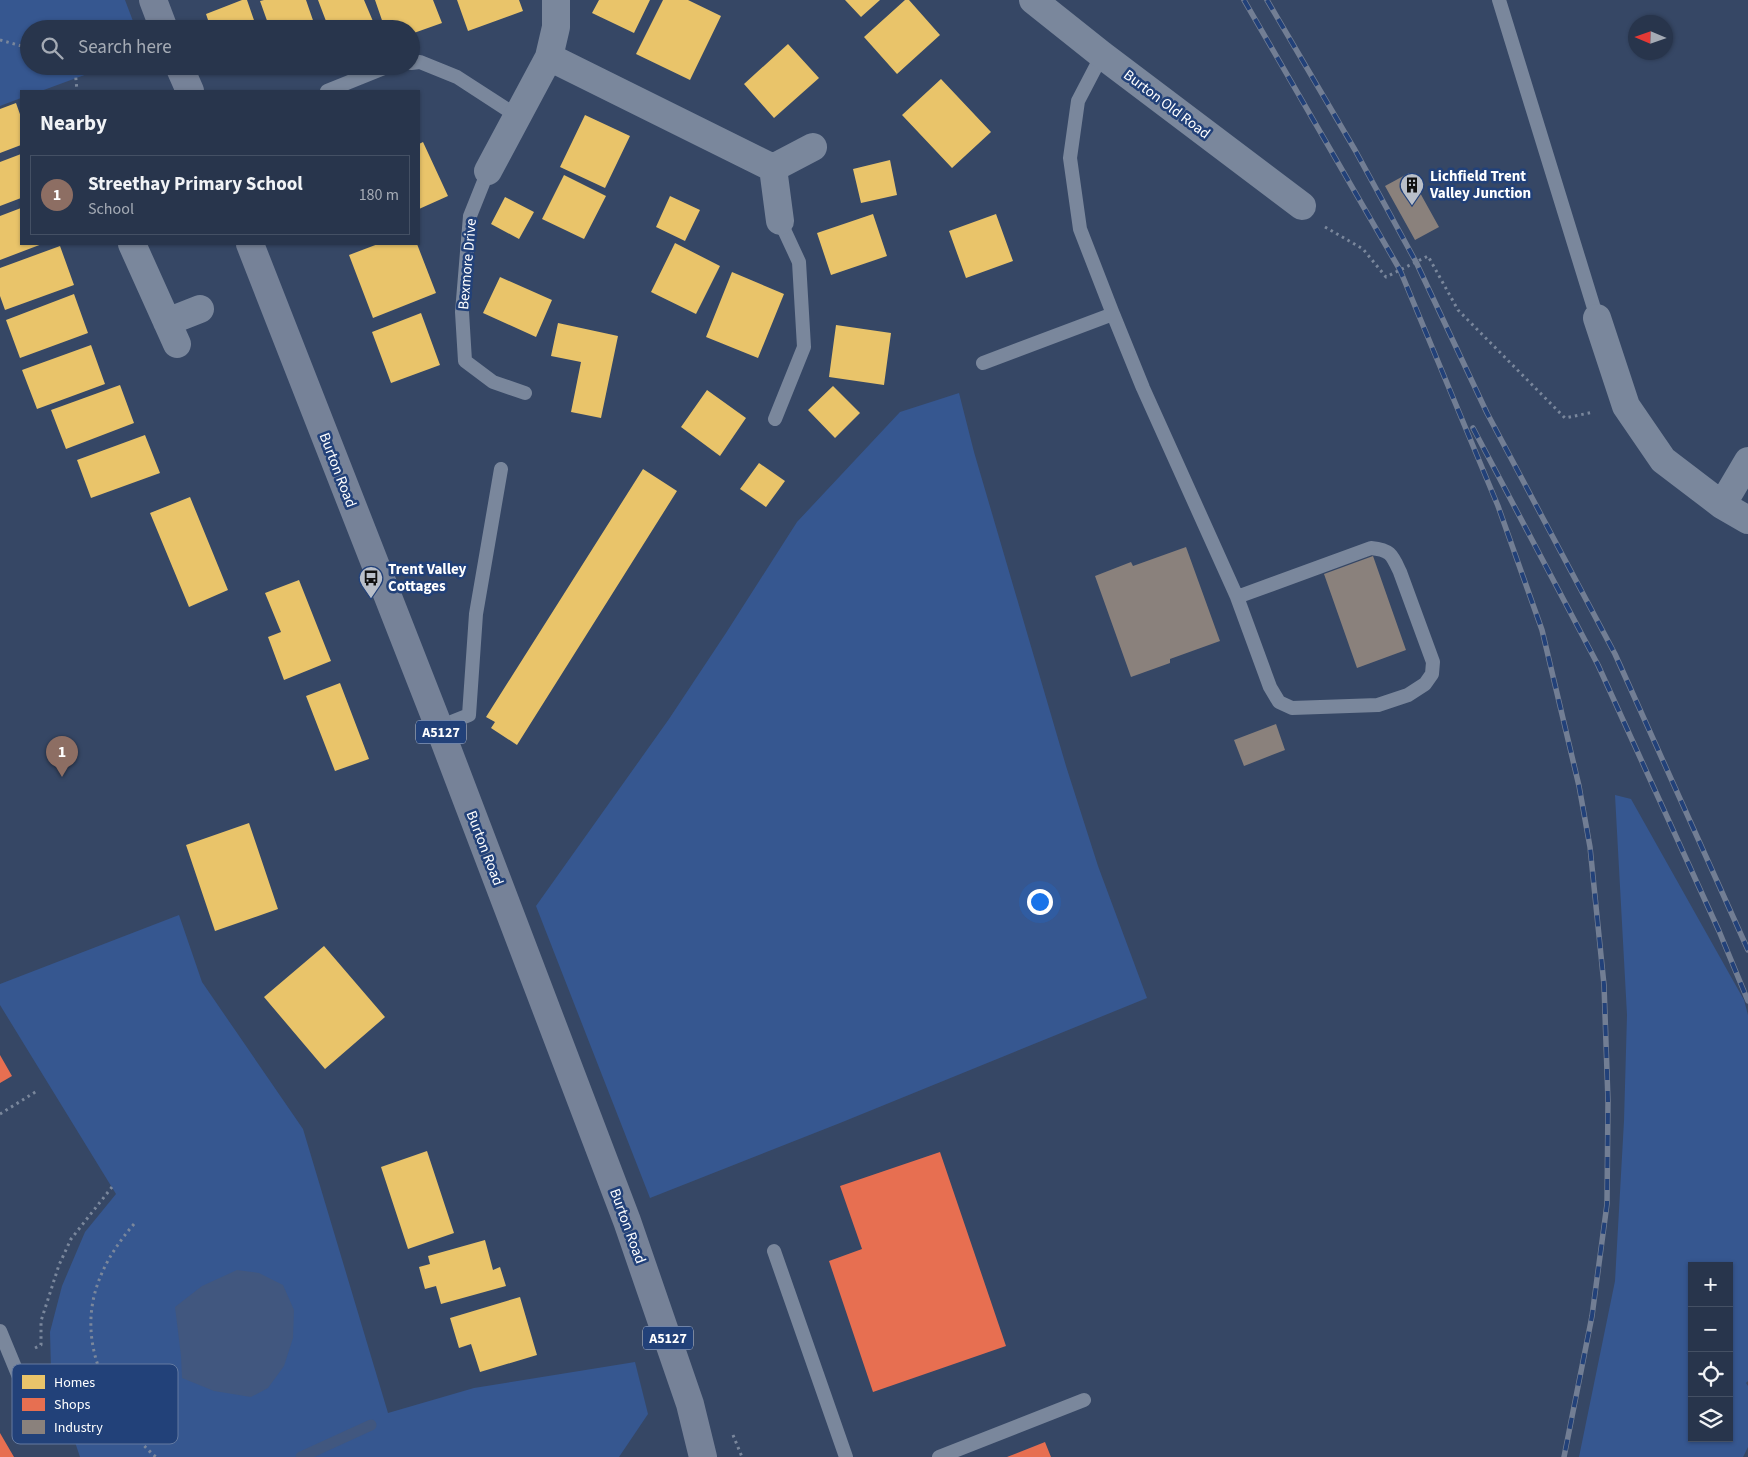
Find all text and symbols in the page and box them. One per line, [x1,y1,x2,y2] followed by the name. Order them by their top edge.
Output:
[1628,15,1673,60] north arrow
[20,20,420,75] search box
[38,34,66,62] icon: search
[78,34,172,61] text: Search here
[1119,65,1214,144] street label: Burton Old Road
[40,108,107,138] text: Nearby
[1429,166,1531,204] place label: Lichfield Trent Valley Junction
[88,171,303,198] text: Streethay Primary School
[1399,172,1425,206] building icon: Lichfield Trent Valley Junction
[53,184,61,206] text: 1
[359,184,399,206] text: 180 m
[88,198,134,220] text: School
[453,218,482,310] street label: Bexmore Drive
[314,430,361,511] street label: Burton Road
[388,559,467,597] place label: Trent Valley Cottages
[358,565,384,599] bus stop icon: Trent Valley Cottages
[416,720,466,744] road number: A5127
[46,736,78,777] pin: 1
[461,808,508,889] street label: Burton Road
[1027,889,1053,915] your location
[604,1186,651,1267] street label: Burton Road
[1688,1262,1733,1442] map controls
[1688,1262,1733,1307] button: +
[1688,1307,1733,1352] button: −
[643,1326,693,1350] road number: A5127
[1688,1352,1733,1397] button: locate
[12,1364,178,1444] legend
[54,1373,95,1393] text: Homes
[54,1395,90,1415] text: Shops
[1688,1397,1733,1442] button: layers
[54,1418,103,1438] text: Industry

